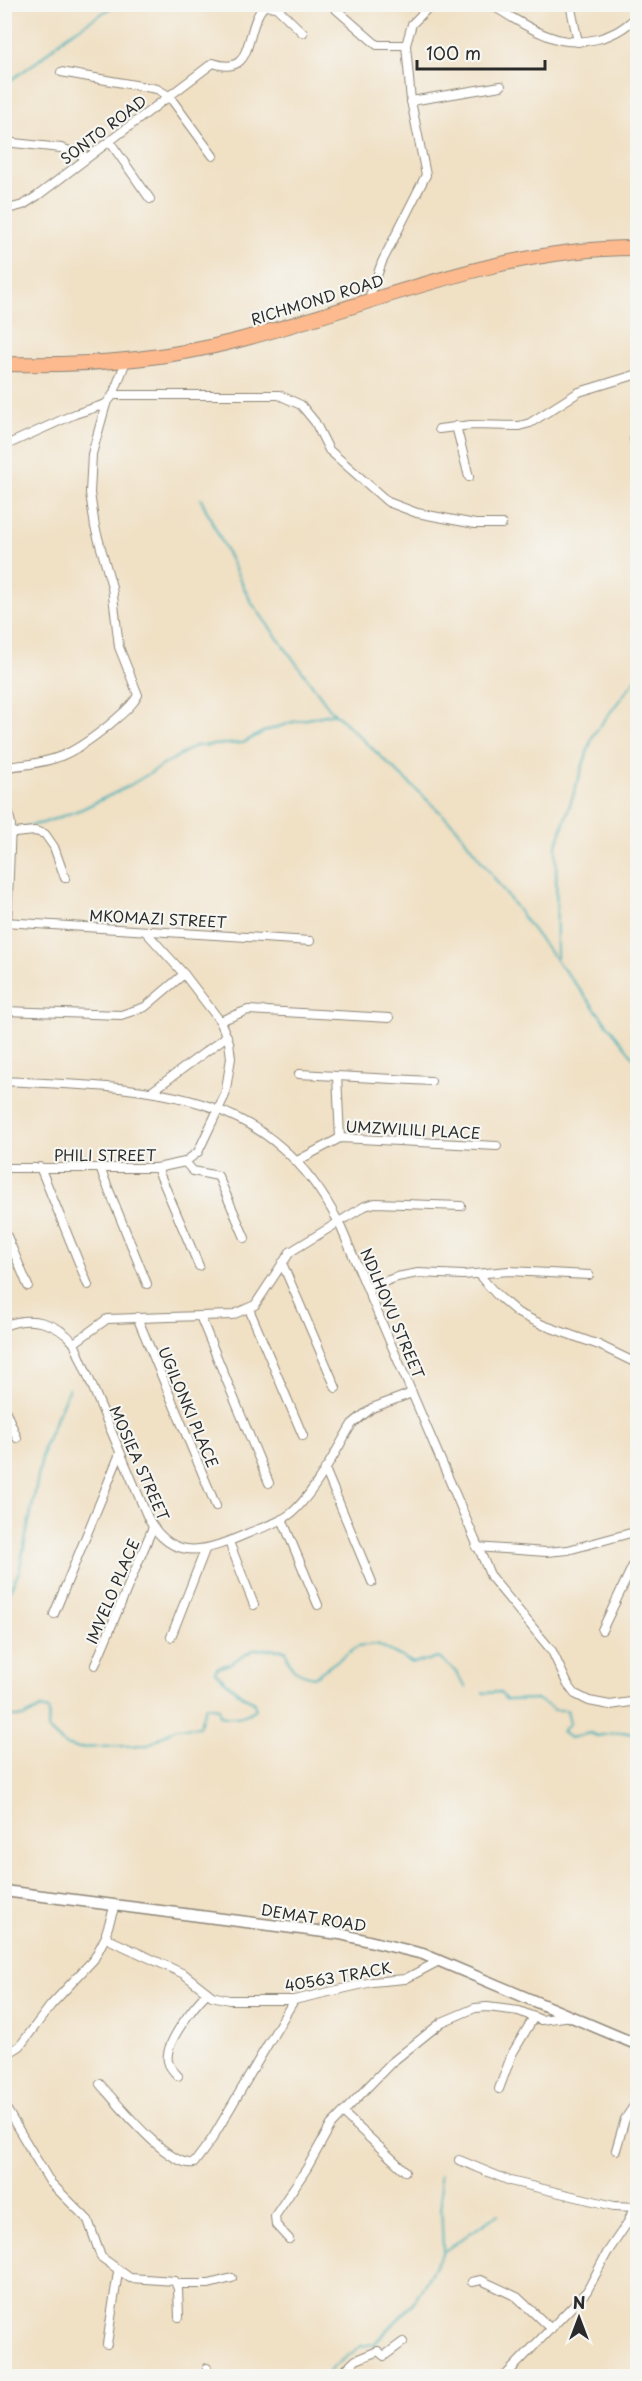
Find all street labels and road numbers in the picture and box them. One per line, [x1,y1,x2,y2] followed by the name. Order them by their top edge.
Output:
[55,89,151,169] street label: SONTO ROAD
[248,268,386,330] street label: RICHMOND ROAD
[89,903,228,933] street label: MKOMAZI STREET
[345,1114,481,1144] street label: UMZWILILI PLACE
[54,1143,157,1166] street label: PHILI STREET
[355,1244,431,1383] street label: NDLHOVU STREET
[153,1343,225,1471] street label: UGILONKI PLACE
[104,1402,176,1525] street label: MOSIEA STREET
[79,1535,145,1647] street label: IMVELO PLACE
[260,1897,368,1937] street label: DEMAT ROAD
[283,1955,394,1997] street label: 40563 TRACK

